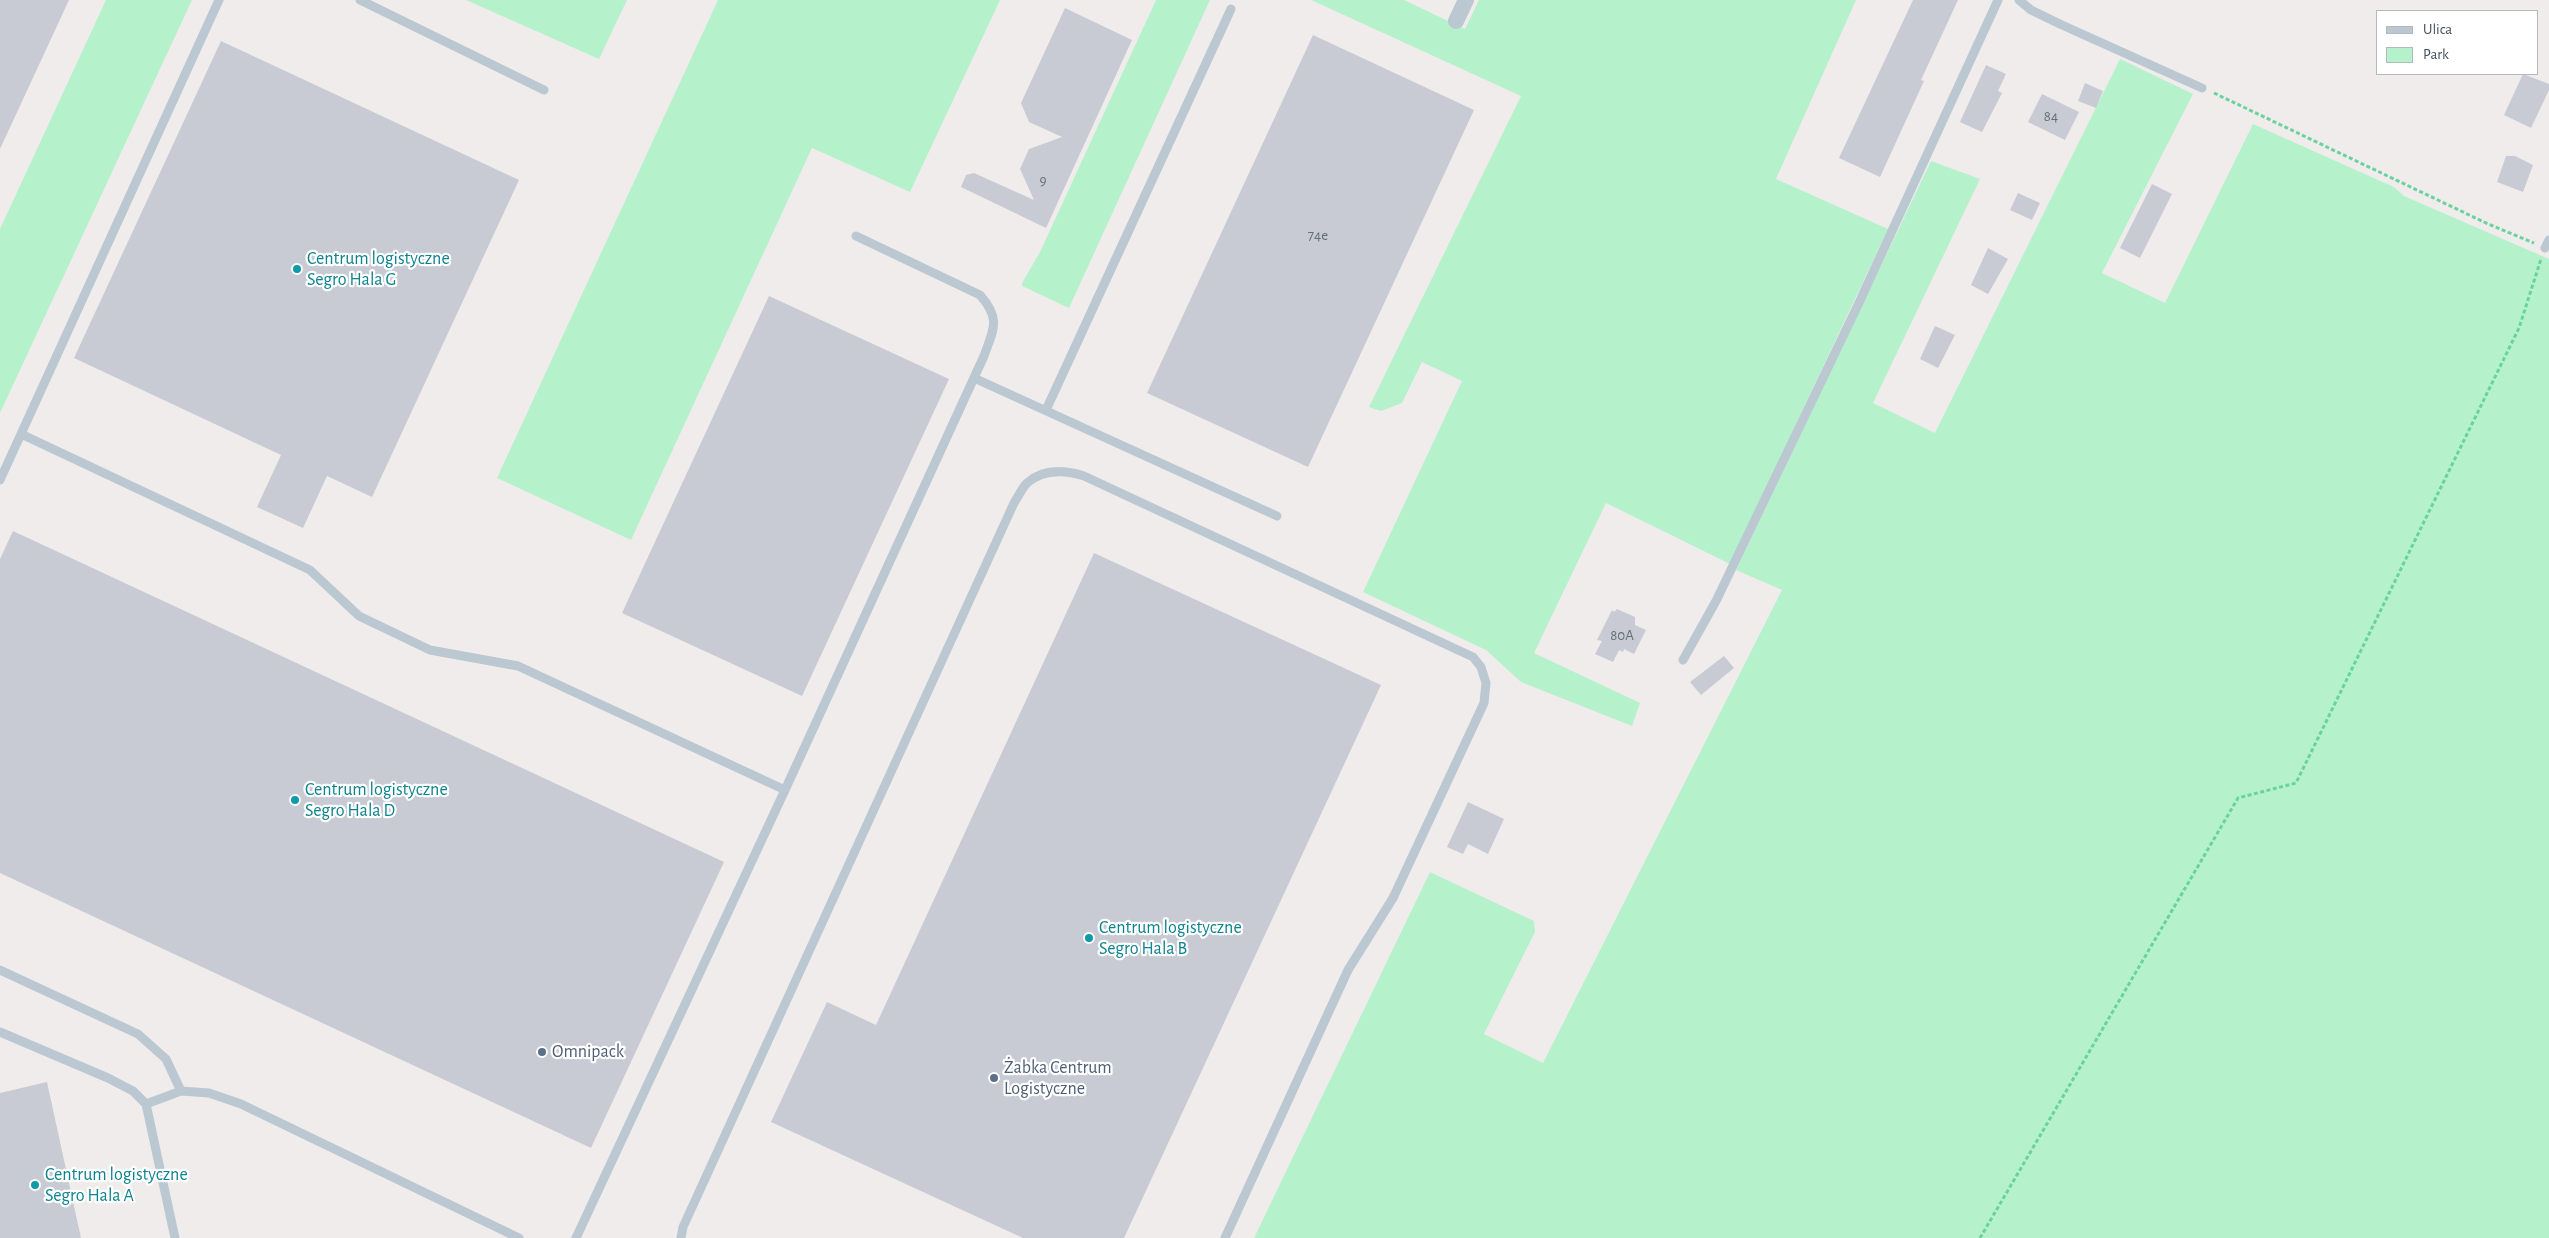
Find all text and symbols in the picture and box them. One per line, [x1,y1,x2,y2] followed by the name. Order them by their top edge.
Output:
[2376,10,2539,75] legend
[2423,22,2452,37] text: Ulica
[2423,47,2449,62] text: Park
[2044,107,2058,125] house number: 84
[1039,171,1047,189] house number: 9
[1308,226,1328,244] house number: 74e
[307,248,450,290] place label: Centrum logistyczne Segro Hala G
[291,263,303,275] marker: Centrum logistyczne Segro Hala G
[1610,626,1634,644] house number: 80A
[305,779,448,822] place label: Centrum logistyczne Segro Hala D
[289,794,301,806] marker: Centrum logistyczne Segro Hala D
[1099,917,1242,960] place label: Centrum logistyczne Segro Hala B
[1083,932,1095,944] marker: Centrum logistyczne Segro Hala B
[552,1041,624,1063] place label: Omnipack
[536,1046,548,1058] marker: Omnipack
[1004,1057,1112,1100] place label: Żabka Centrum Logistyczne
[988,1072,1000,1084] marker: Żabka Centrum Logistyczne
[45,1164,188,1206] place label: Centrum logistyczne Segro Hala A
[29,1179,41,1191] marker: Centrum logistyczne Segro Hala A

